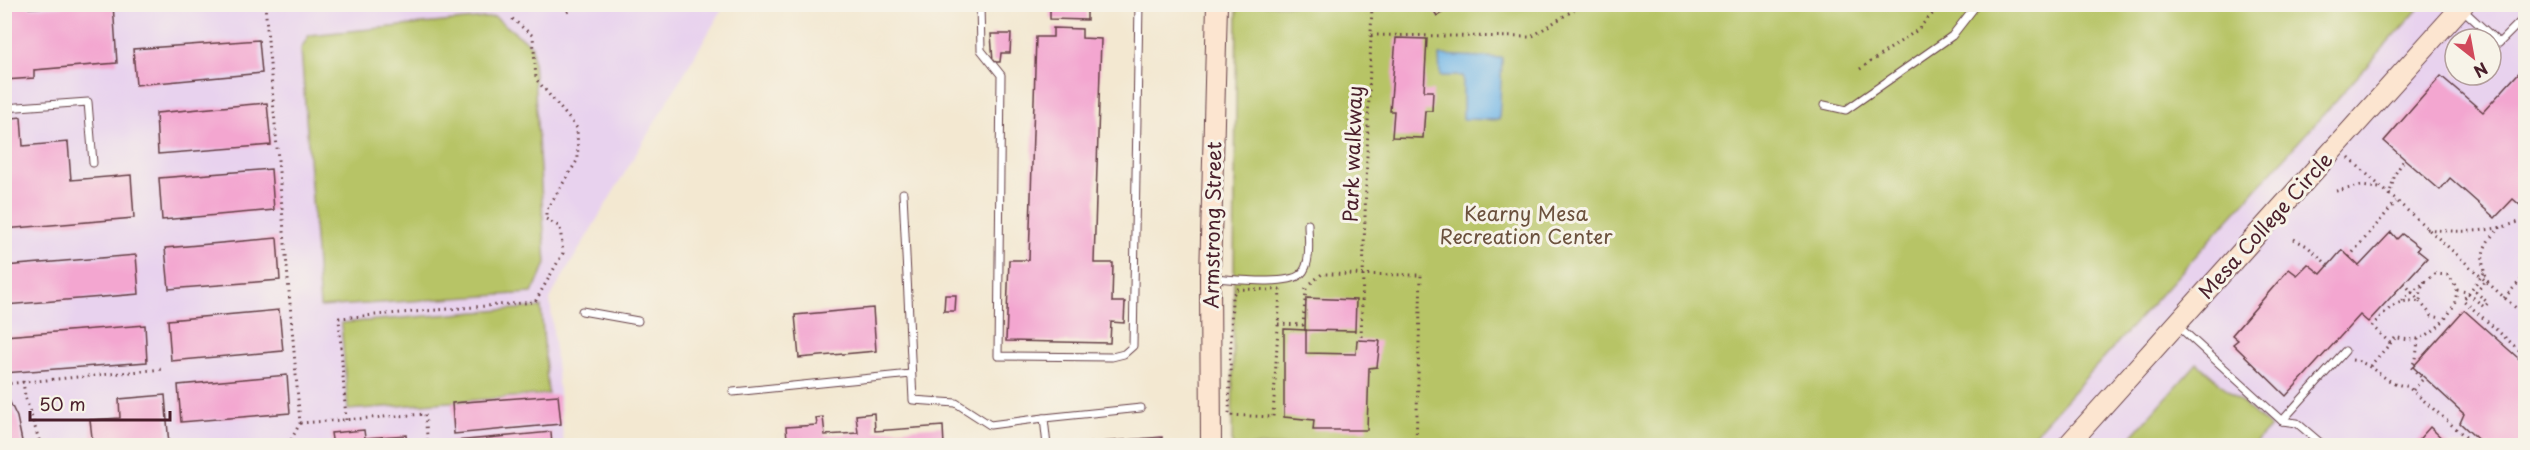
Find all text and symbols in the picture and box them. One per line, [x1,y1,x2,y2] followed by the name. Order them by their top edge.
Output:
[2443,27,2503,87] north arrow
[2470,57,2493,84] text: N
[1335,85,1369,223] street label: Park walkway
[1196,141,1228,309] street label: Armstrong Street
[2191,145,2339,305] street label: Mesa College Circle
[1439,198,1613,251] park label: Kearny Mesa Recreation Center
[30,384,170,422] scale bar
[39,390,86,417] text: 50 m

